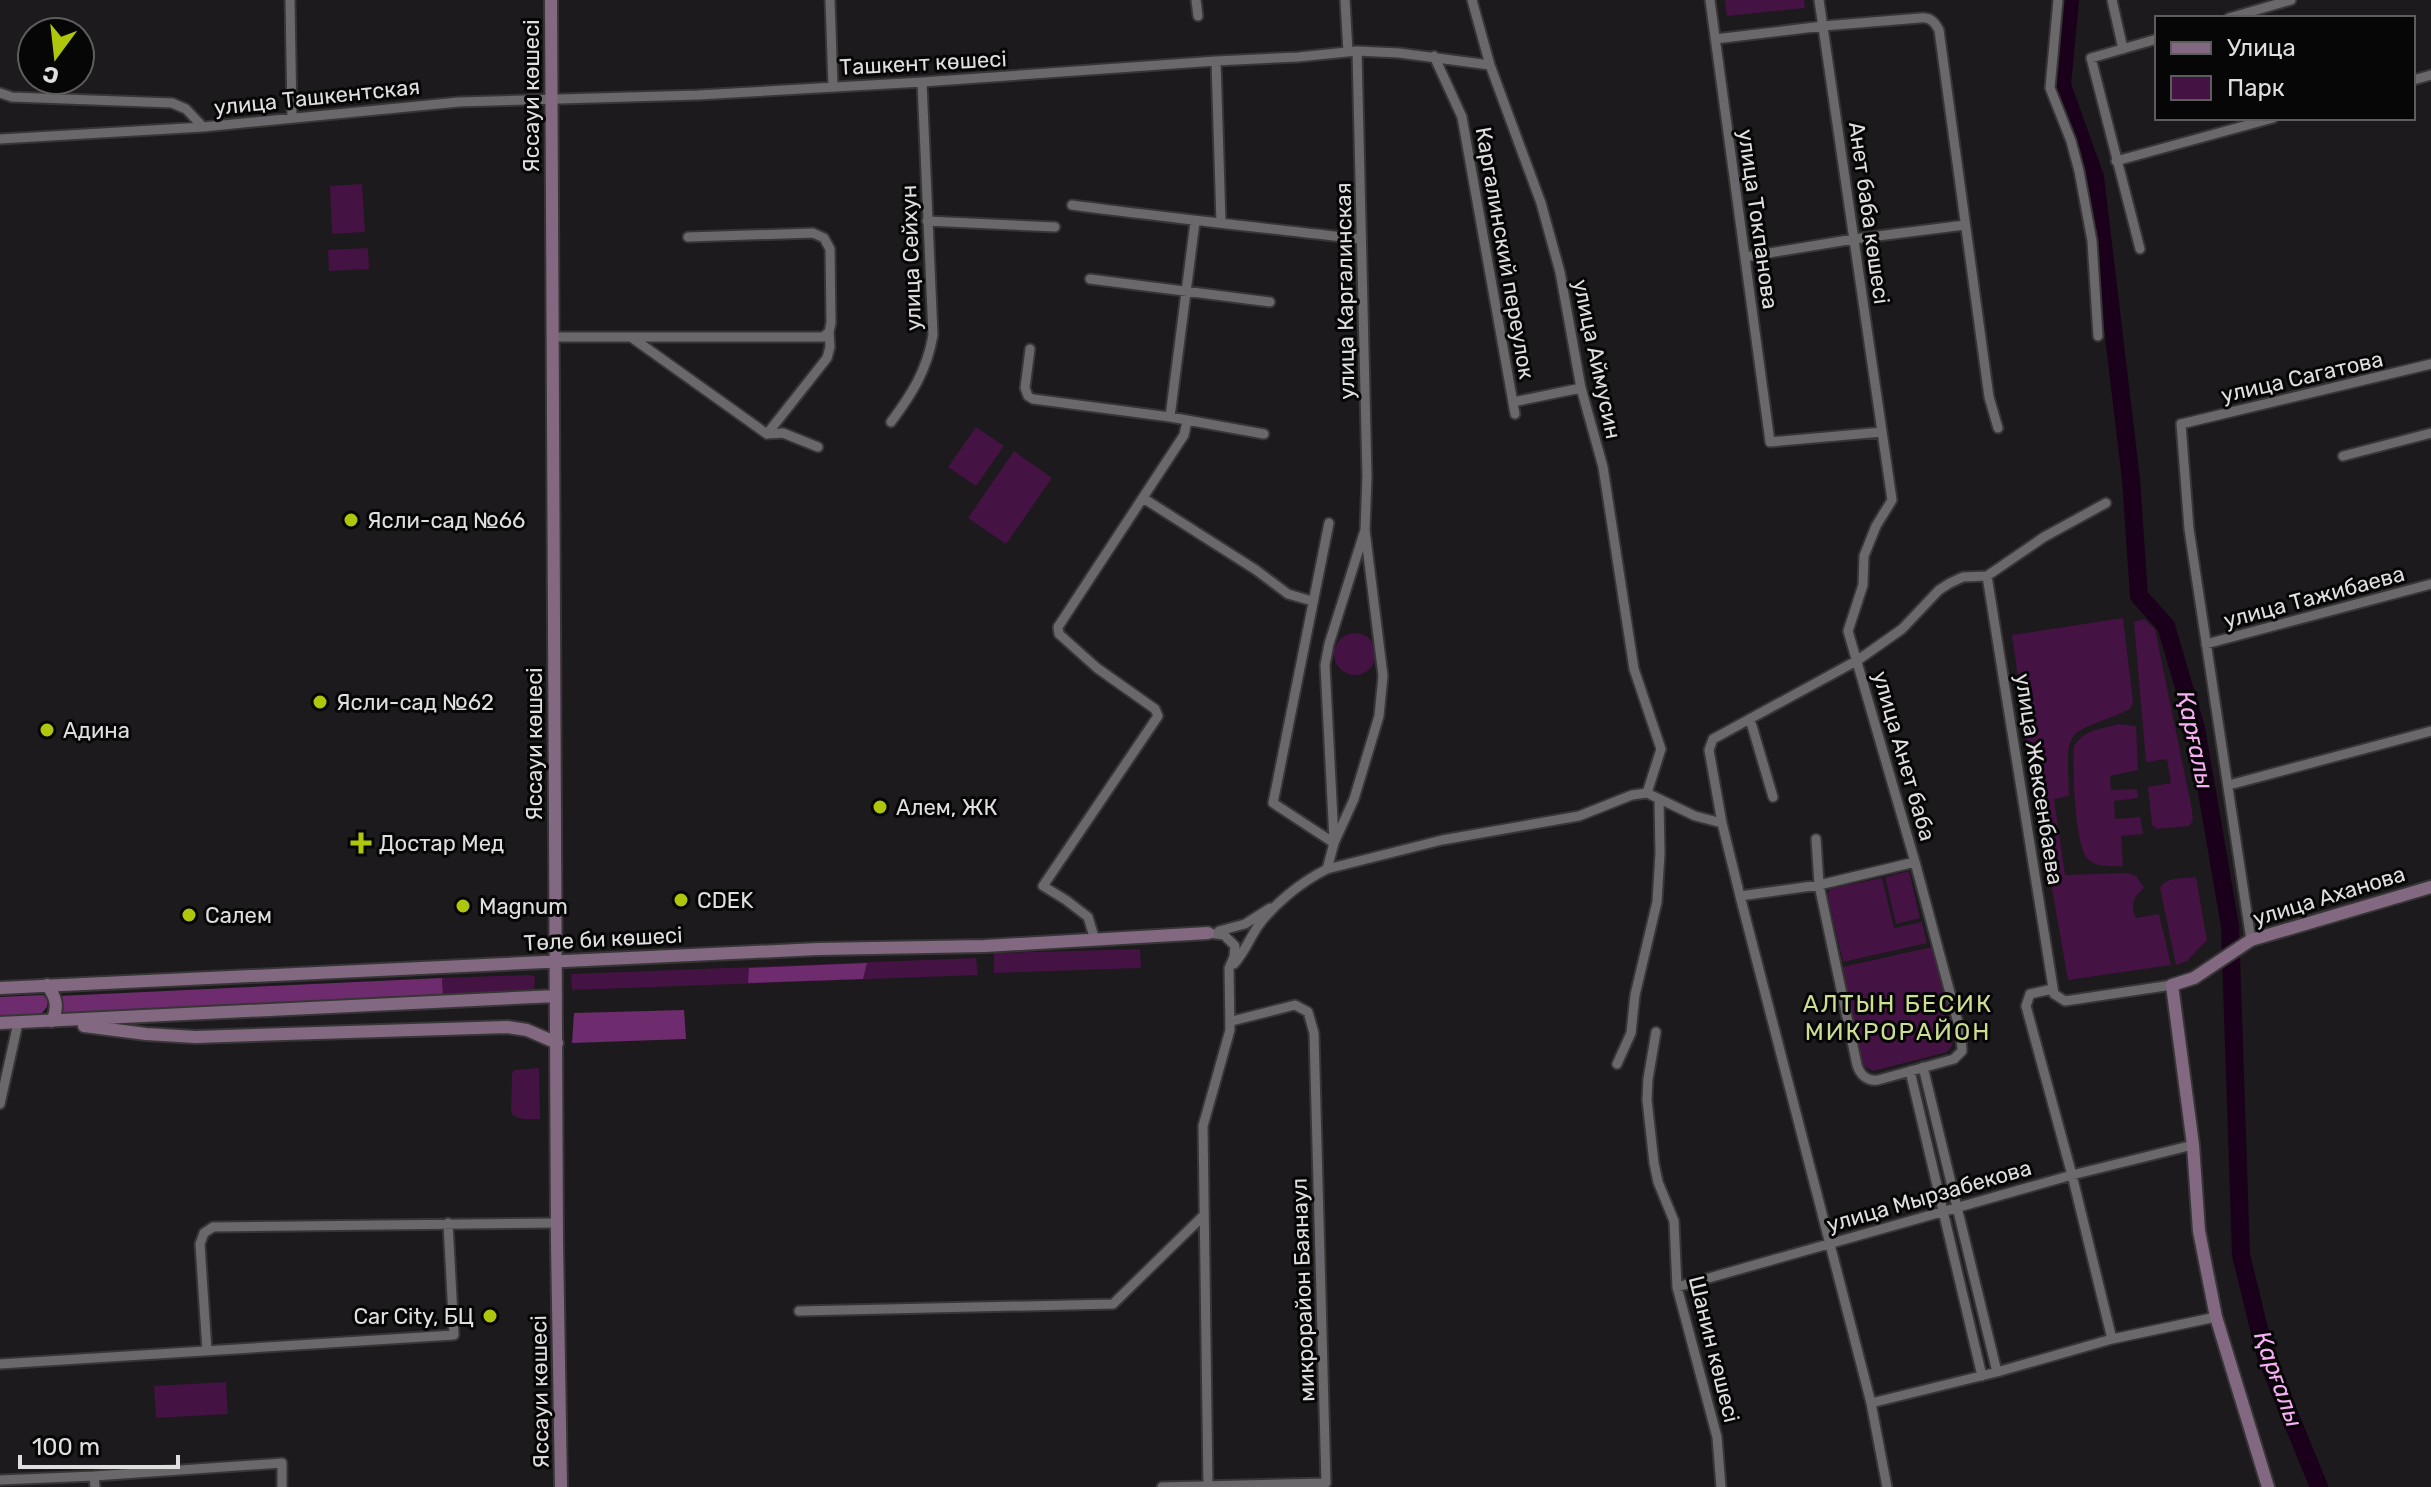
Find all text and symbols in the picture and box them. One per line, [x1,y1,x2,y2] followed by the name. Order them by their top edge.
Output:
[16,16,96,96] north arrow
[2155,16,2415,120] legend
[518,19,545,173] street label: Яссауи көшесі
[2227,34,2296,62] text: Улица
[839,45,1007,81] street label: Ташкент көшесі
[40,60,62,90] text: С
[213,73,421,121] street label: улица Ташкентская
[2227,74,2285,102] text: Парк
[1843,120,1895,306] street label: Анет баба көшесі
[1470,125,1541,381] street label: Каргалинский переулок
[1732,127,1784,311] street label: улица Токпанова
[1330,182,1360,400] street label: улица Каргалинская
[895,184,927,332] street label: улица Сейхун
[1567,277,1627,441] street label: улица Аймусин
[2218,345,2386,409] street label: улица Сагатова
[367,507,525,534] place label: Ясли-сад №66
[342,511,360,529] marker: Ясли-сад №66
[2221,560,2407,634] street label: улица Тажибаева
[521,667,548,821] street label: Яссауи көшесі
[1867,668,1941,844] street label: улица Анет баба
[2009,671,2069,887] street label: улица Жексенбаева
[2171,688,2219,792] water label: Қарғалы
[336,689,494,716] place label: Ясли-сад №62
[311,693,329,711] marker: Ясли-сад №62
[63,717,130,744] place label: Адина
[38,721,56,739] marker: Адина
[896,794,998,821] place label: Алем, ЖК
[871,798,889,816] marker: Алем, ЖК
[379,830,504,857] place label: Достар Мед
[350,832,372,854] marker: Достар Мед
[2250,860,2408,932] street label: улица Аханова
[697,887,753,914] place label: CDEK
[672,891,690,909] marker: CDEK
[479,893,568,920] place label: Magnum
[454,897,472,915] marker: Magnum
[205,902,272,929] place label: Салем
[180,906,198,924] marker: Салем
[523,921,683,957] street label: Төле би көшесі
[1803,990,1993,1046] district label: АЛТЫН БЕСИК МИКРОРАЙОН
[1824,1154,2034,1238] street label: улица Мырзабекова
[1286,1178,1320,1402] street label: микрорайон Баянаул
[1683,1273,1745,1425] street label: Шанин көшесі
[353,1303,474,1330] place label: Car City, БЦ
[481,1307,499,1325] marker: Car City, БЦ
[525,1315,555,1469] street label: Яссауи көшесі
[2248,1327,2308,1431] water label: Қарғалы
[20,1419,178,1469] scale bar
[32,1433,100,1461] text: 100 m

